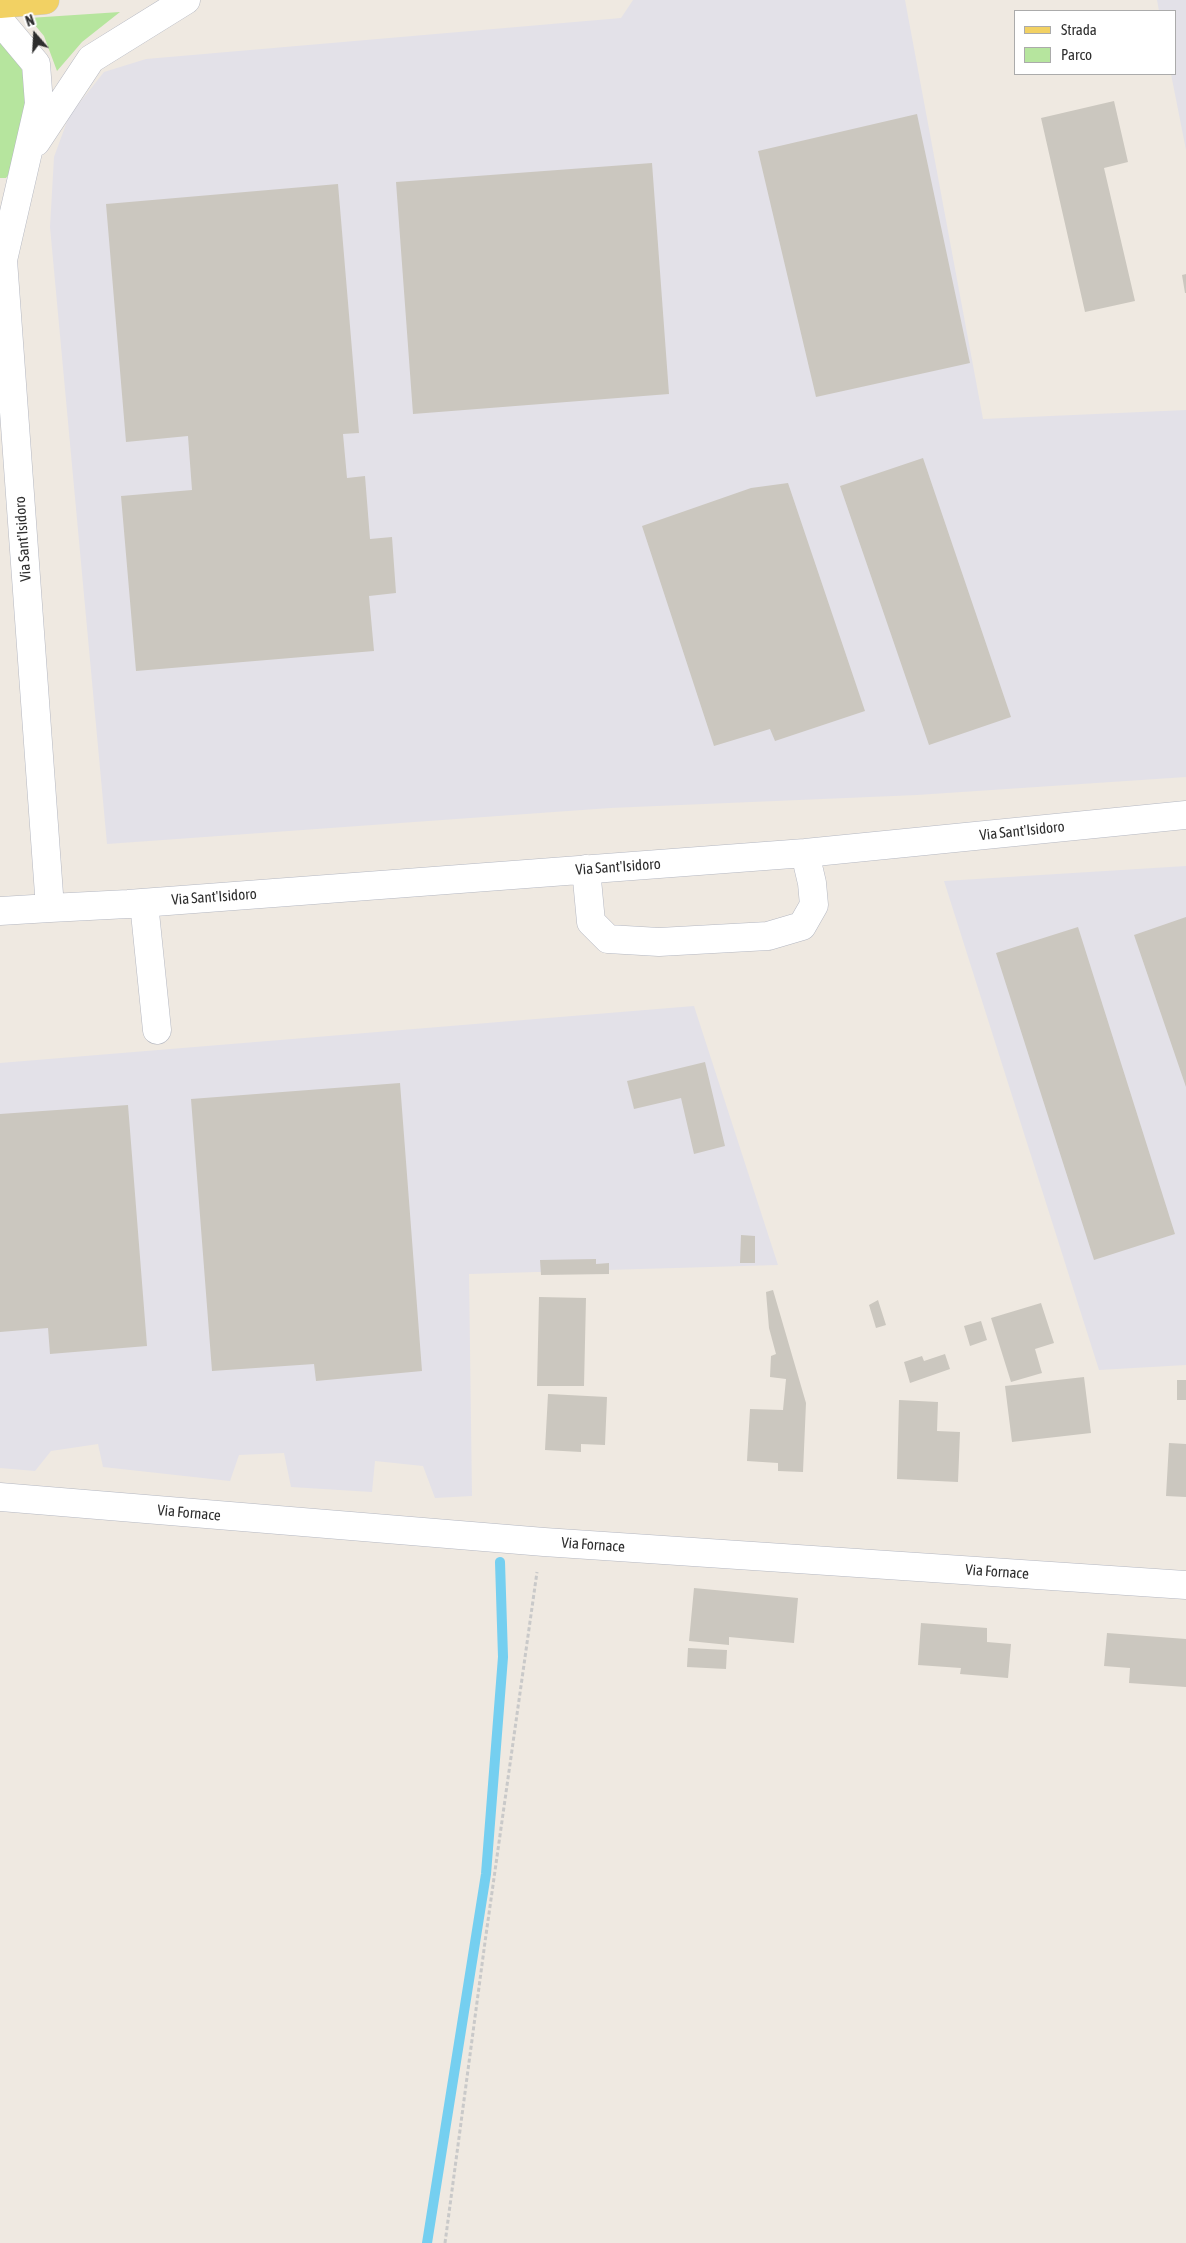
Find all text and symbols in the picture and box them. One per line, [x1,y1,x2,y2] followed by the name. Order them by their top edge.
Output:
[10,10,60,60] north arrow
[1014,10,1176,75] legend
[24,12,37,30] text: N
[1061,21,1097,38] text: Strada
[1061,46,1092,63] text: Parco
[11,496,35,582] street label: Via Sant'Isidoro
[979,818,1065,844] street label: Via Sant'Isidoro
[575,855,661,879] street label: Via Sant'Isidoro
[171,885,257,909] street label: Via Sant'Isidoro
[157,1501,221,1525] street label: Via Fornace
[561,1534,625,1556] street label: Via Fornace
[965,1561,1029,1583] street label: Via Fornace

